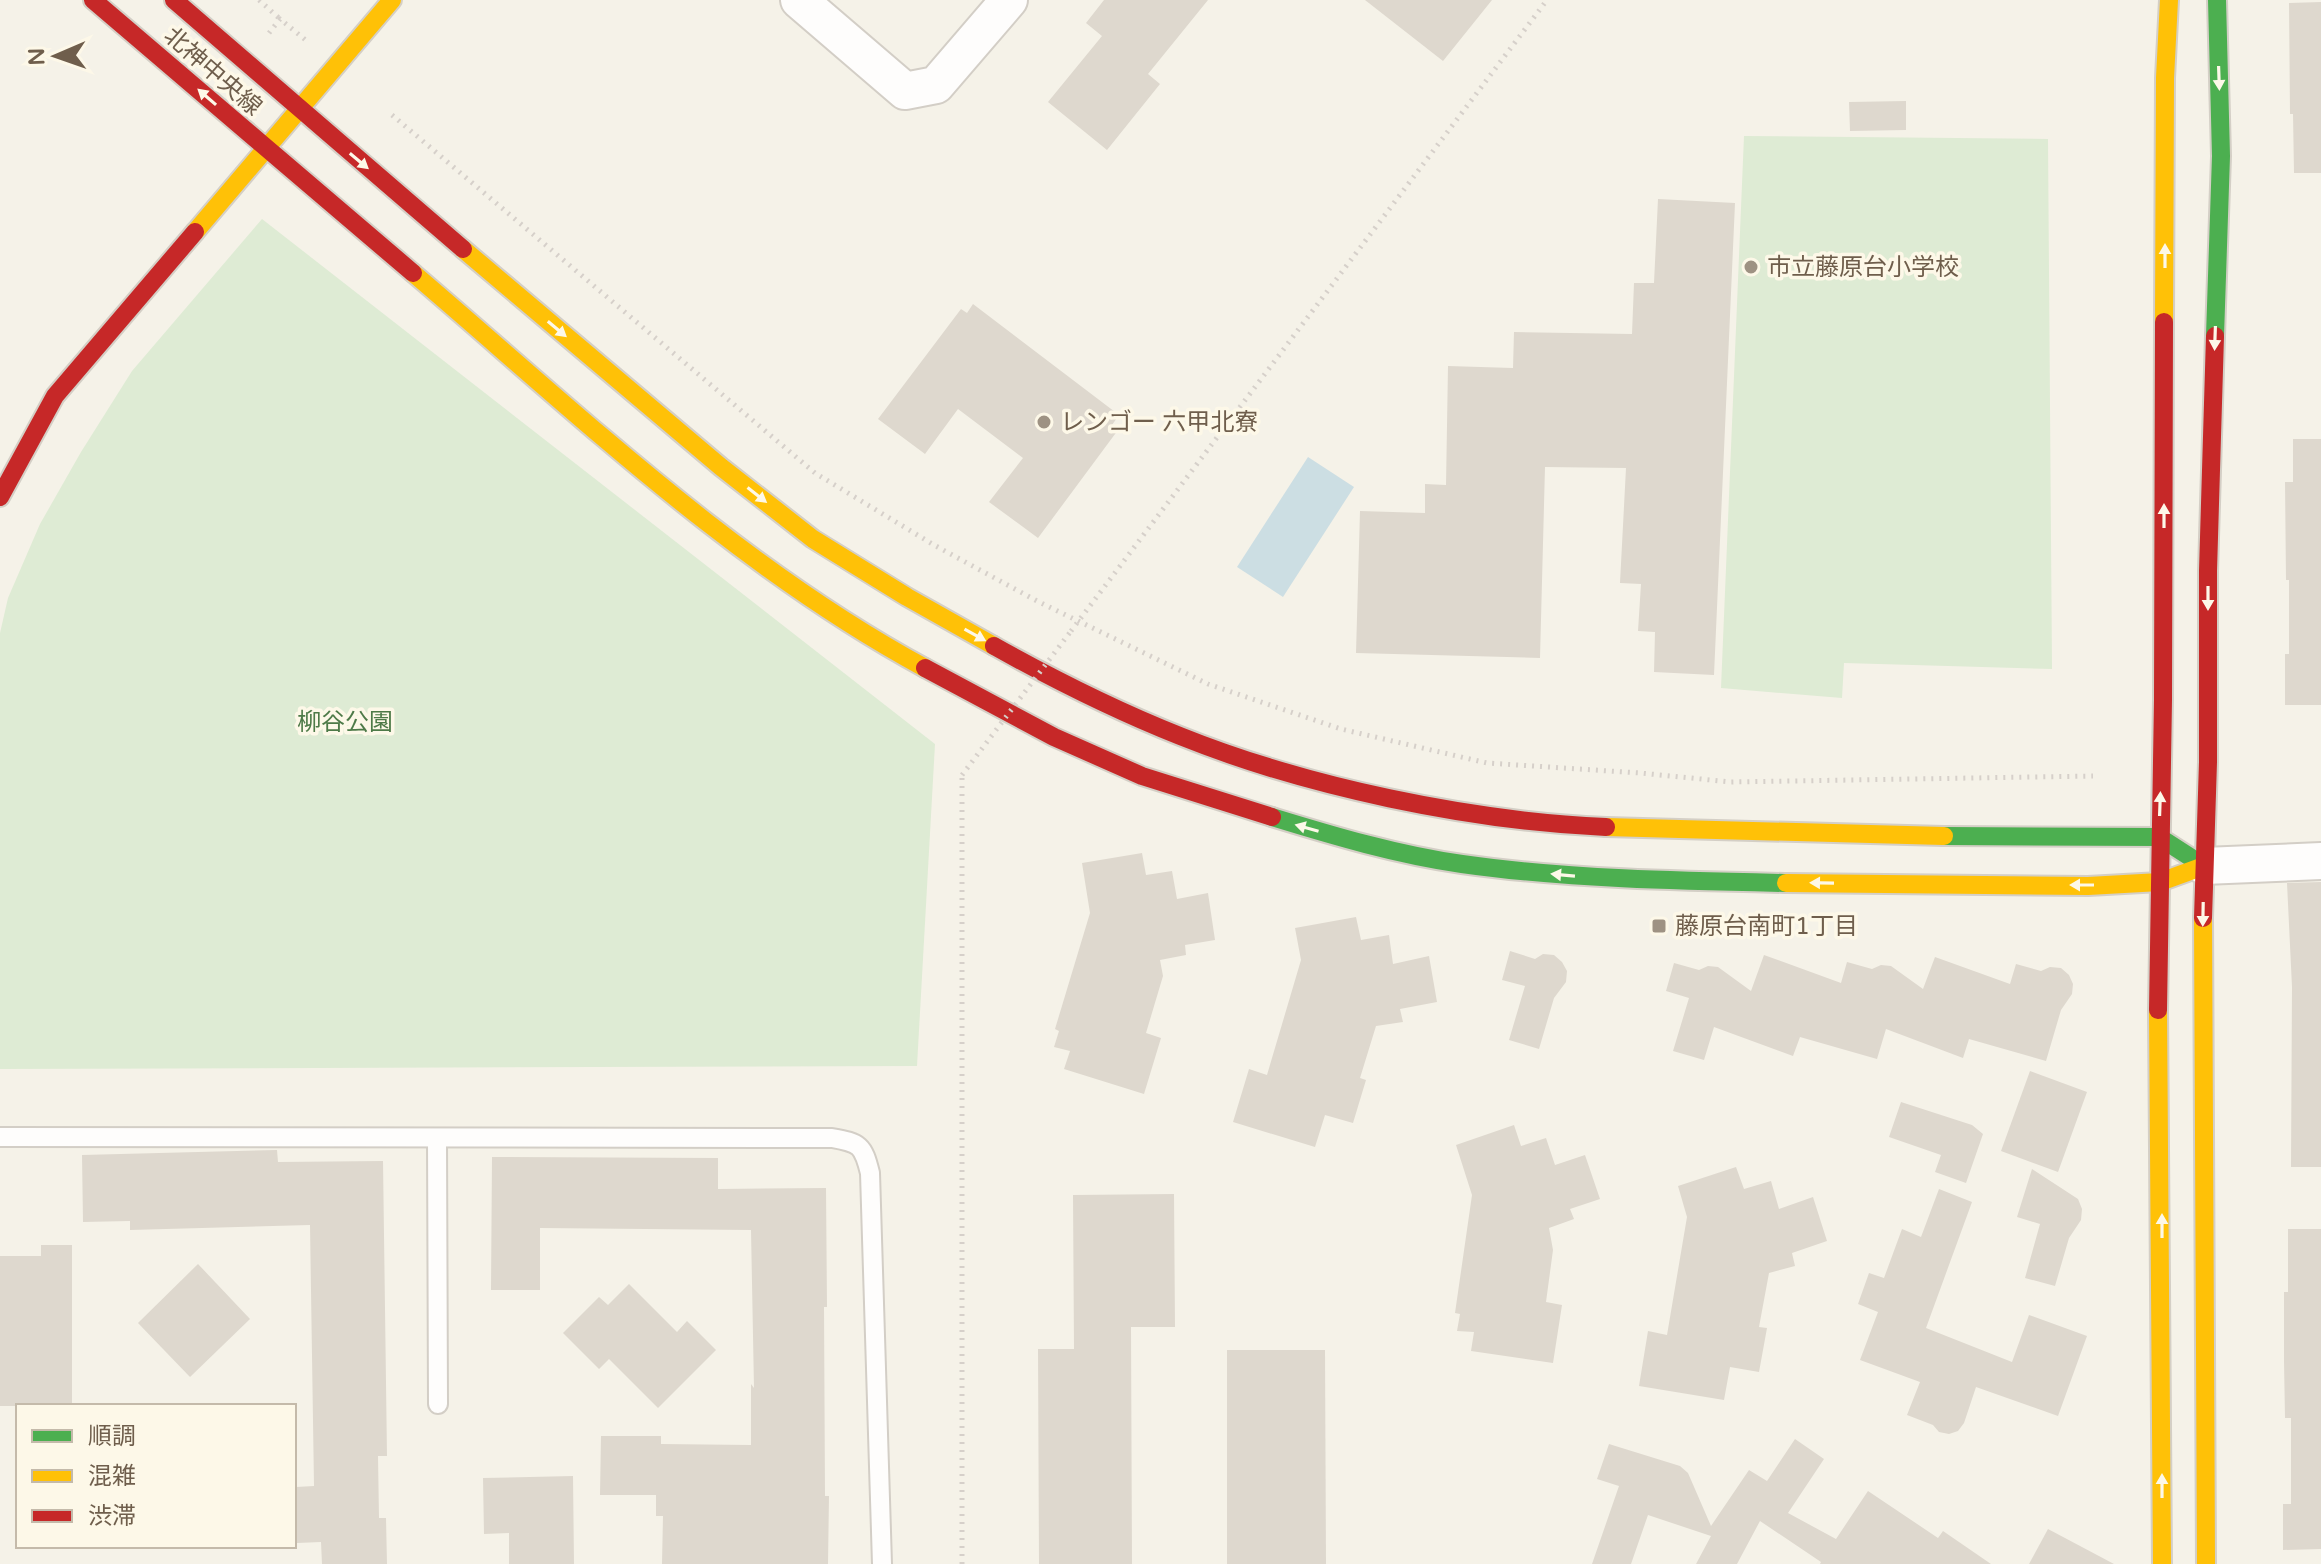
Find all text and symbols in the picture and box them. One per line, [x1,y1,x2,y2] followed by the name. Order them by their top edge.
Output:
[16,16,96,96] north arrow
[158,21,267,122] street label: 北神中央線
[24,47,50,66] text: N
[2213,66,2226,91] one-way arrow
[197,89,217,106] one-way arrow
[349,152,369,169] one-way arrow
[2159,243,2171,268] one-way arrow
[1767,253,1959,282] place label: 市立藤原台小学校
[1742,258,1760,276] marker: 市立藤原台小学校
[547,320,567,337] one-way arrow
[2209,326,2222,351] one-way arrow
[1060,408,1258,437] place label: レンゴー 六甲北寮
[1035,413,1053,431] marker: レンゴー 六甲北寮
[747,486,767,503] one-way arrow
[2158,503,2170,528] one-way arrow
[2202,586,2214,611] one-way arrow
[964,629,987,642] one-way arrow
[297,708,393,737] park label: 柳谷公園
[2154,791,2167,816] one-way arrow
[1295,821,1319,834] one-way arrow
[1550,868,1575,881] one-way arrow
[1809,877,1834,889] one-way arrow
[2069,879,2094,892] one-way arrow
[2197,902,2209,927] one-way arrow
[1675,912,1858,941] place label: 藤原台南町1丁目
[1650,917,1668,935] marker: 藤原台南町1丁目
[2156,1213,2168,1238] one-way arrow
[16,1404,296,1548] legend
[88,1422,136,1451] text: 順調
[88,1462,136,1491] text: 混雑
[2156,1473,2168,1498] one-way arrow
[88,1502,136,1531] text: 渋滞

